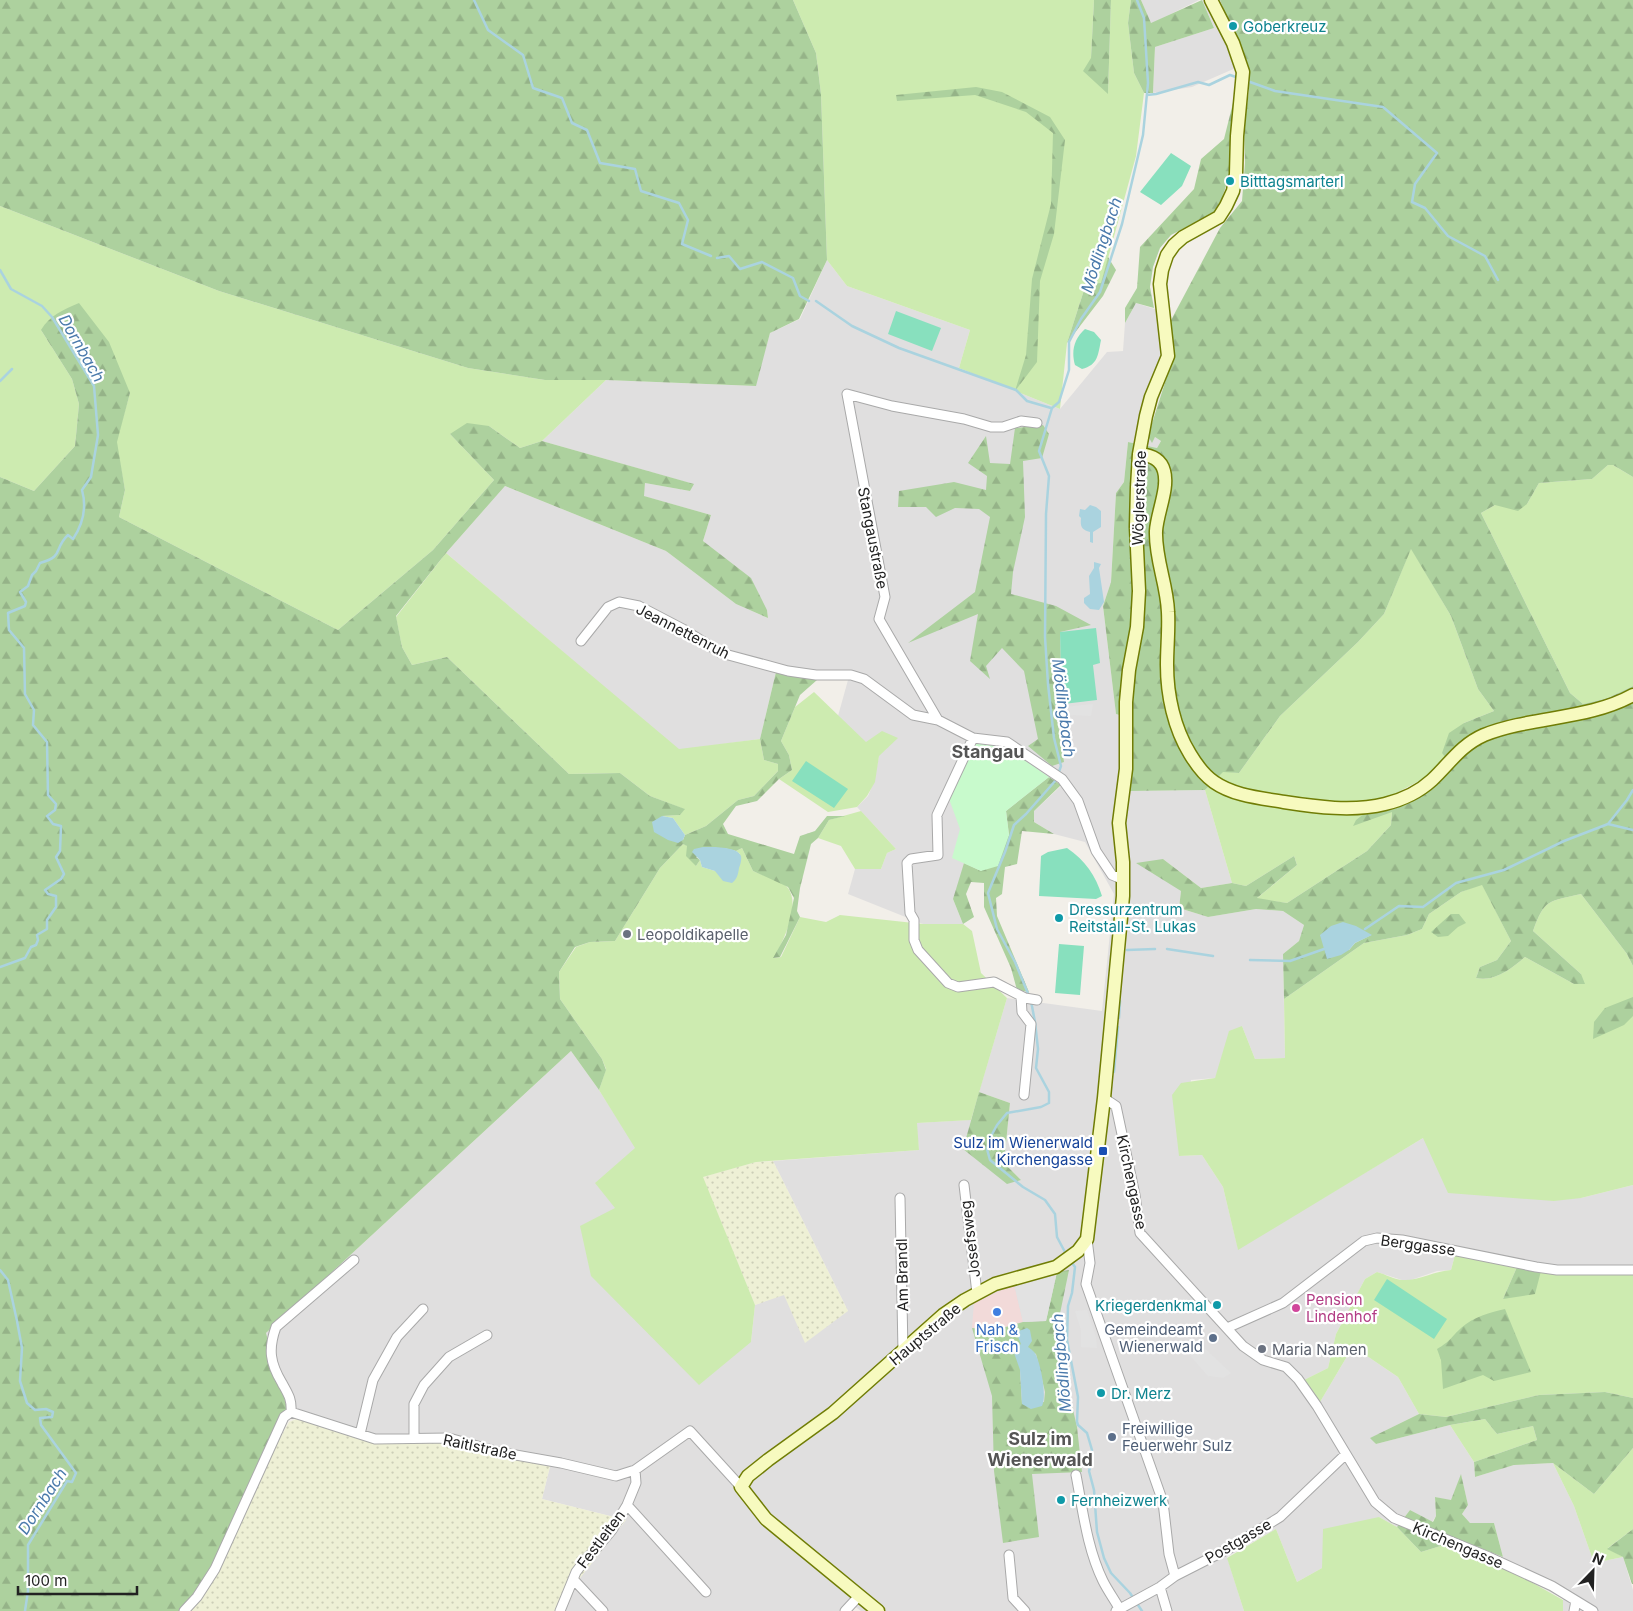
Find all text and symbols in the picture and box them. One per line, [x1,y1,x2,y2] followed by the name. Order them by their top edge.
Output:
[1243,17,1327,36] place label: Goberkreuz
[1227,20,1239,32] marker: Goberkreuz
[1240,172,1344,191] place label: Bitttagsmarterl
[1224,175,1236,187] marker: Bitttagsmarterl
[1076,195,1126,295] water label: Mödlingbach
[55,310,109,386] water label: Dornbach
[1128,450,1150,546] street label: Wöglerstraße
[854,486,892,590] street label: Stangaustraße
[633,599,733,663] street label: Jeannettenruh
[1048,658,1080,758] water label: Mödlingbach
[951,741,1025,762] district label: Stangau
[1069,900,1196,936] place label: Dressurzentrum Reitstall-St. Lukas
[1053,912,1065,924] marker: Dressurzentrum Reitstall-St. Lukas
[637,925,748,944] place label: Leopoldikapelle
[621,928,633,940] marker: Leopoldikapelle
[953,1133,1093,1169] place label: Sulz im Wienerwald Kirchengasse
[1113,1133,1151,1231] street label: Kirchengasse
[1097,1145,1109,1157] marker: Sulz im Wienerwald Kirchengasse
[956,1199,984,1279] street label: Josefsweg
[1379,1230,1457,1260] street label: Berggasse
[892,1238,912,1312] street label: Am Brandl
[1306,1290,1378,1326] place label: Pension Lindenhof
[1095,1296,1207,1315] place label: Kriegerdenkmal
[885,1299,965,1369] street label: Hauptstraße
[1211,1299,1223,1311] marker: Kriegerdenkmal
[1290,1302,1302,1314] marker: Pension Lindenhof
[991,1306,1003,1318] marker: Nah & Frisch
[1047,1313,1075,1413] water label: Mödlingbach
[975,1320,1019,1356] place label: Nah & Frisch
[1104,1320,1203,1356] place label: Gemeindeamt Wienerwald
[1207,1332,1219,1344] marker: Gemeindeamt Wienerwald
[1272,1340,1367,1359] place label: Maria Namen
[1256,1343,1268,1355] marker: Maria Namen
[1111,1384,1171,1403] place label: Dr. Merz
[1095,1387,1107,1399] marker: Dr. Merz
[1122,1419,1232,1455] place label: Freiwillige Feuerwehr Sulz
[987,1428,1093,1470] district label: Sulz im Wienerwald
[441,1430,519,1464] street label: Raitlstraße
[1106,1431,1118,1443] marker: Freiwillige Feuerwehr Sulz
[13,1464,71,1538] water label: Dornbach
[1071,1491,1168,1510] place label: Fernheizwerk
[1055,1494,1067,1506] marker: Fernheizwerk
[573,1506,629,1572] street label: Festleiten
[1201,1514,1275,1568] street label: Postgasse
[1410,1517,1506,1573] street label: Kirchengasse
[1568,1546,1618,1596] north arrow
[1590,1549,1607,1568] text: N
[18,1564,136,1596] scale bar
[25,1571,67,1590] text: 100 m

